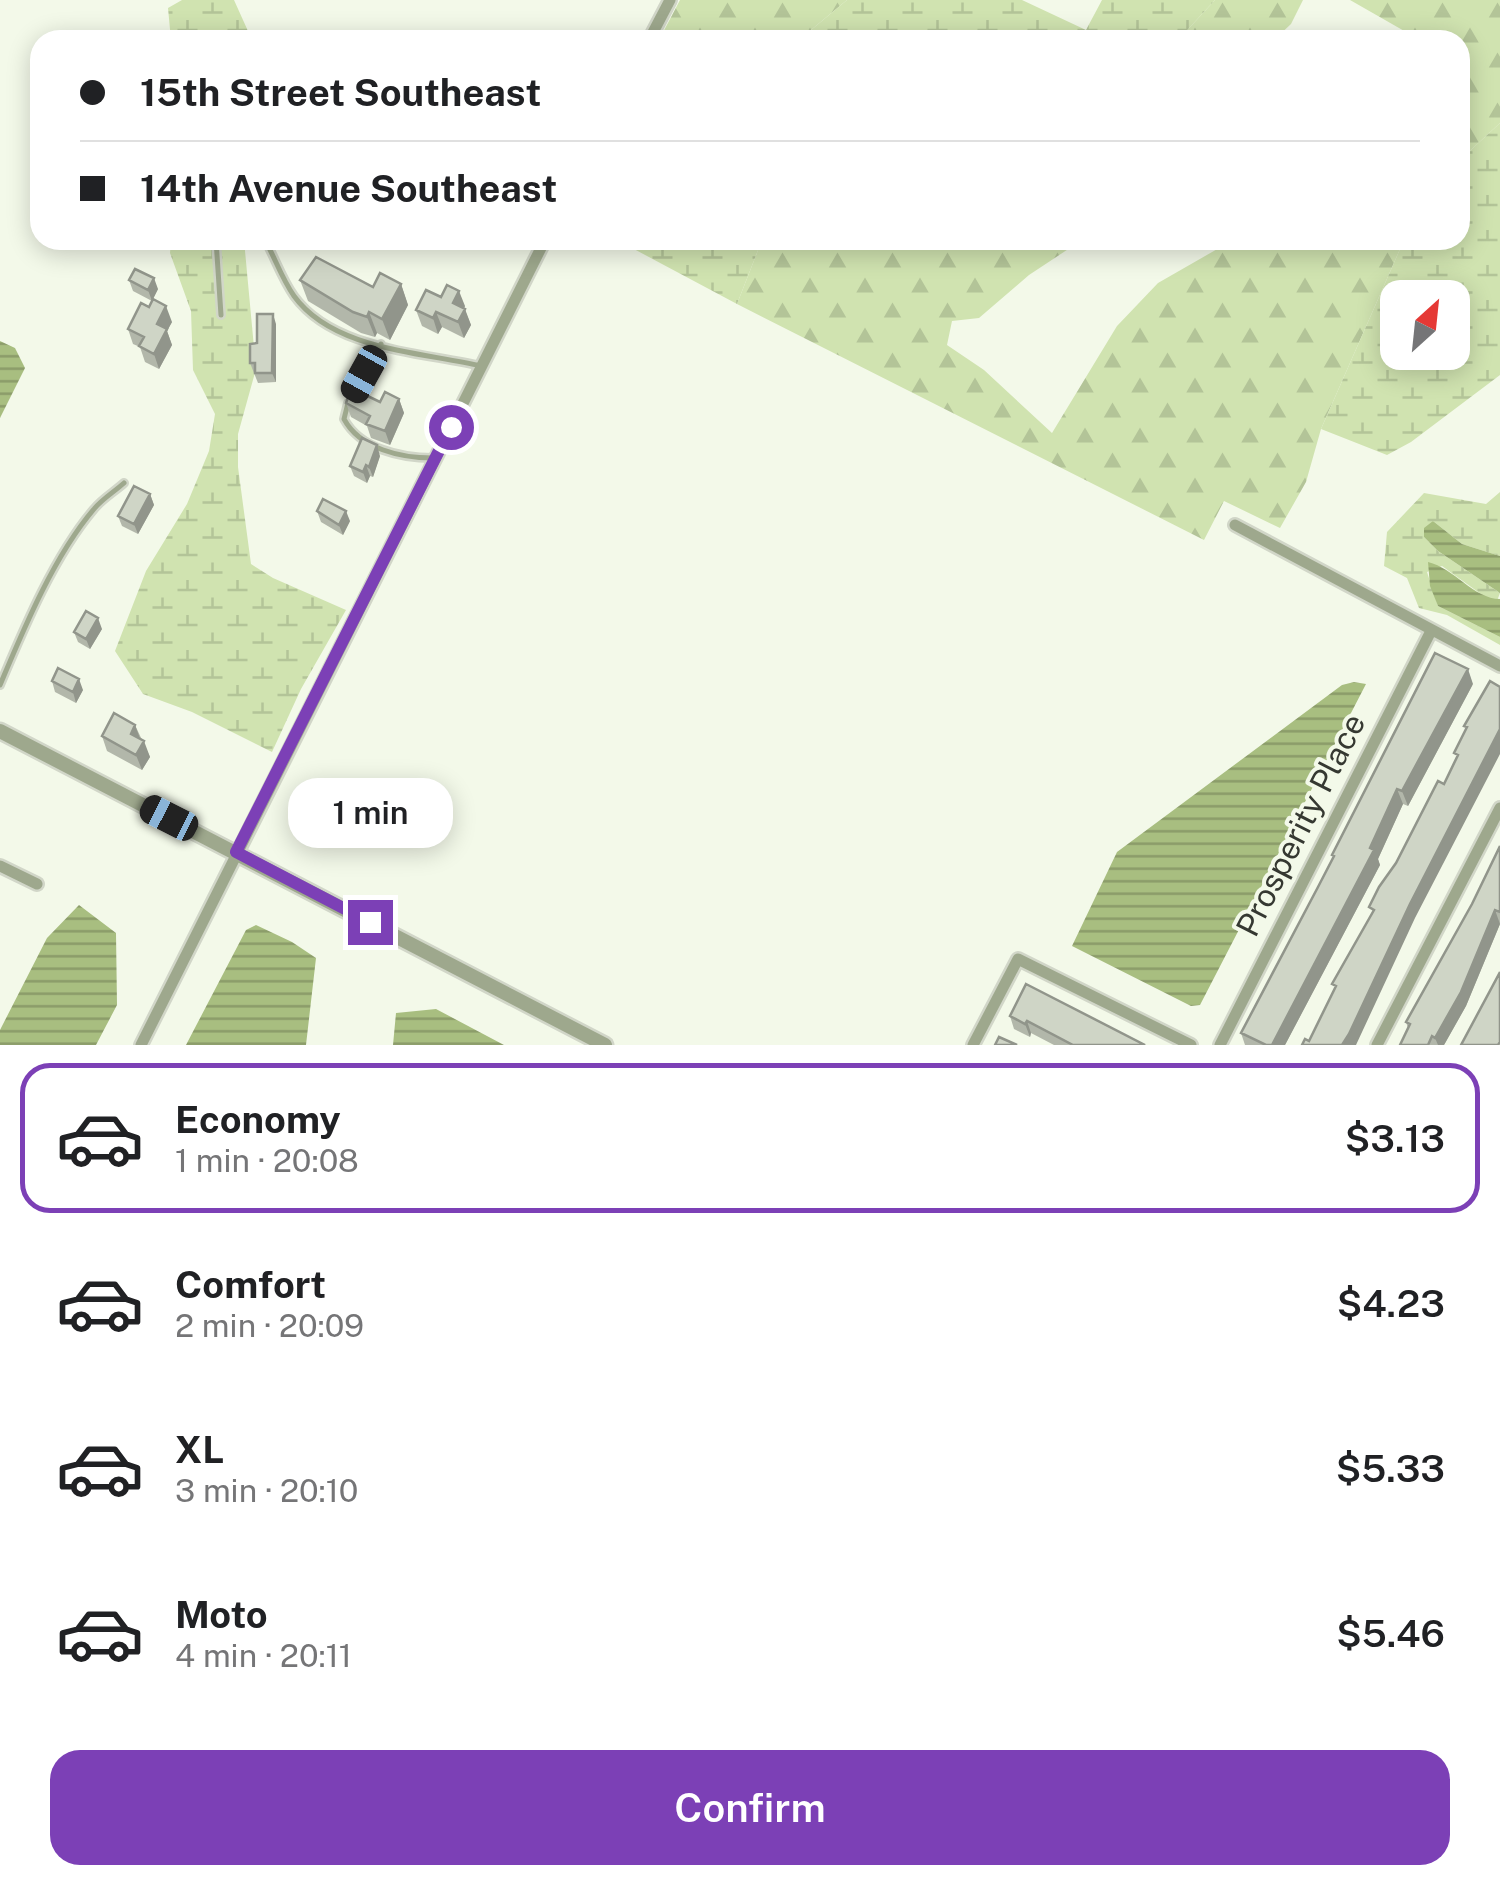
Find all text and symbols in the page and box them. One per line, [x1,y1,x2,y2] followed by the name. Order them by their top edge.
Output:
[140,70,541,115] text: 15th Street Southeast
[140,166,557,211] text: 14th Avenue Southeast
[1380,280,1470,370] north arrow
[1380,280,1470,370] map controls
[336,340,392,408] car
[429,405,474,450] route start
[1229,707,1373,942] street label: Prosperity Place
[288,777,452,847] callout: 1 min
[135,791,203,845] car
[332,794,409,831] text: 1 min
[348,900,393,945] route end
[55,1093,145,1183] icon: car
[175,1097,341,1142] text: Economy
[1345,1116,1445,1161] text: $3.13
[175,1142,359,1179] text: 1 min · 20:08
[55,1258,145,1348] icon: car
[175,1262,326,1307] text: Comfort
[1337,1281,1445,1326] text: $4.23
[175,1307,364,1344] text: 2 min · 20:09
[55,1423,145,1513] icon: car
[175,1427,224,1472] text: XL
[1336,1446,1445,1491] text: $5.33
[175,1472,358,1509] text: 3 min · 20:10
[55,1588,145,1678] icon: car
[175,1592,268,1637] text: Moto
[1336,1611,1445,1656] text: $5.46
[175,1637,352,1674] text: 4 min · 20:11
[50,1750,1450,1865] button: Confirm

